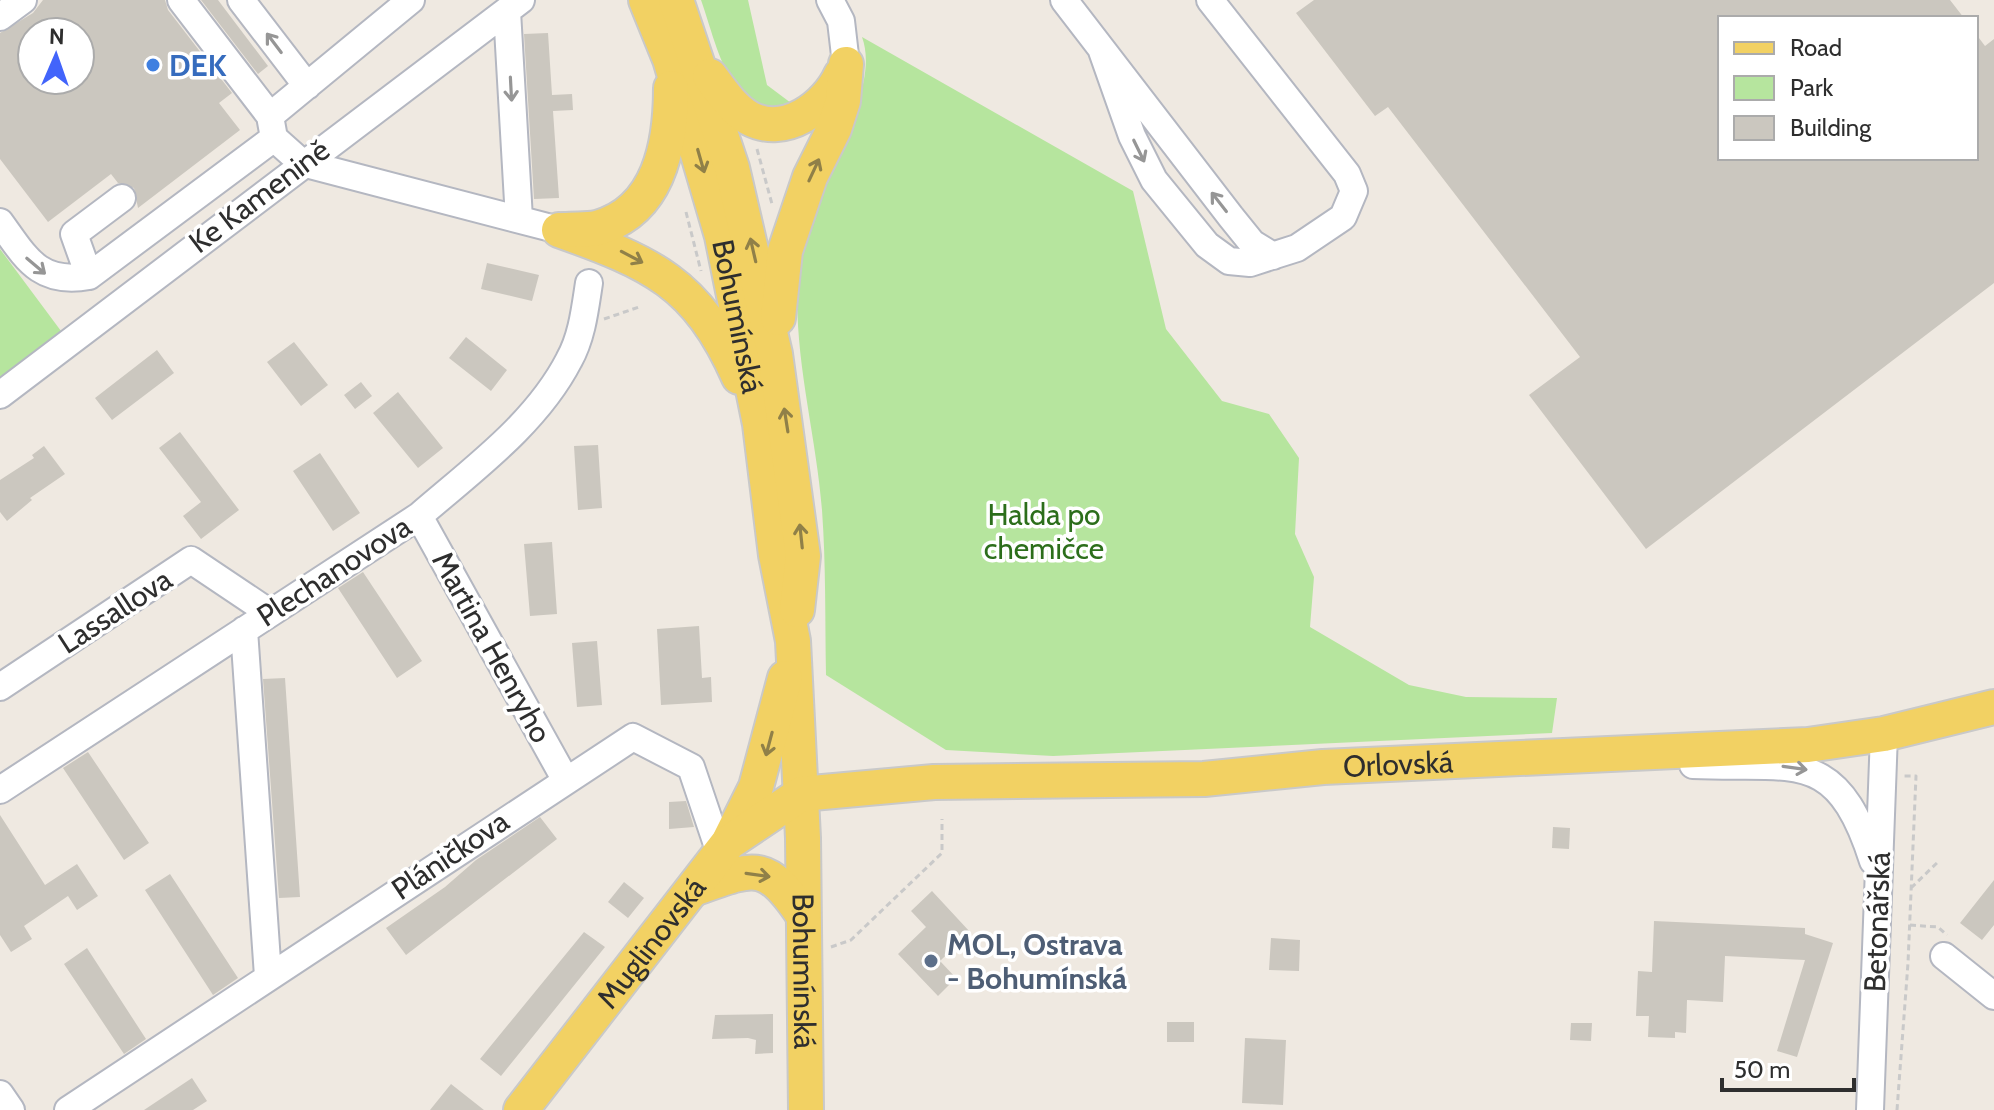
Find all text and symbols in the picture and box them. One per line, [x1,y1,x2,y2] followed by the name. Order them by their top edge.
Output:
[16,16,96,96] north arrow
[1718,16,1978,160] legend
[48,23,65,50] text: N
[265,33,282,54] one-way arrow
[1790,33,1842,62] text: Road
[169,47,227,84] place label: DEK
[144,56,162,74] marker: DEK
[1790,73,1833,102] text: Park
[504,75,519,102] one-way arrow
[1790,113,1872,142] text: Building
[181,131,337,261] street label: Ke Kamenině
[1132,138,1147,162] one-way arrow
[694,147,709,173] one-way arrow
[807,158,822,182] one-way arrow
[1210,192,1227,213] one-way arrow
[705,236,772,397] street label: Bohumínská
[745,238,760,264] one-way arrow
[619,250,643,266] one-way arrow
[25,257,46,275] one-way arrow
[778,408,793,433] one-way arrow
[984,496,1104,567] park label: Halda po chemičce
[250,507,418,635] street label: Plechanovova
[793,523,808,550] one-way arrow
[424,545,560,749] street label: Martina Henryho
[51,560,179,661] street label: Lassallova
[761,730,776,756] one-way arrow
[1342,743,1455,785] street label: Orlovská
[1781,761,1807,776] one-way arrow
[384,802,516,908] street label: Pláničkova
[1856,851,1898,993] street label: Betonářská
[744,868,770,883] one-way arrow
[588,869,714,1015] street label: Muglinovská
[785,893,824,1050] street label: Bohumínská
[947,926,1127,997] place label: MOL, Ostrava - Bohumínská
[922,952,940,970] marker: MOL, Ostrava - Bohumínská
[1722,1042,1854,1092] scale bar
[1734,1055,1790,1084] text: 50 m

